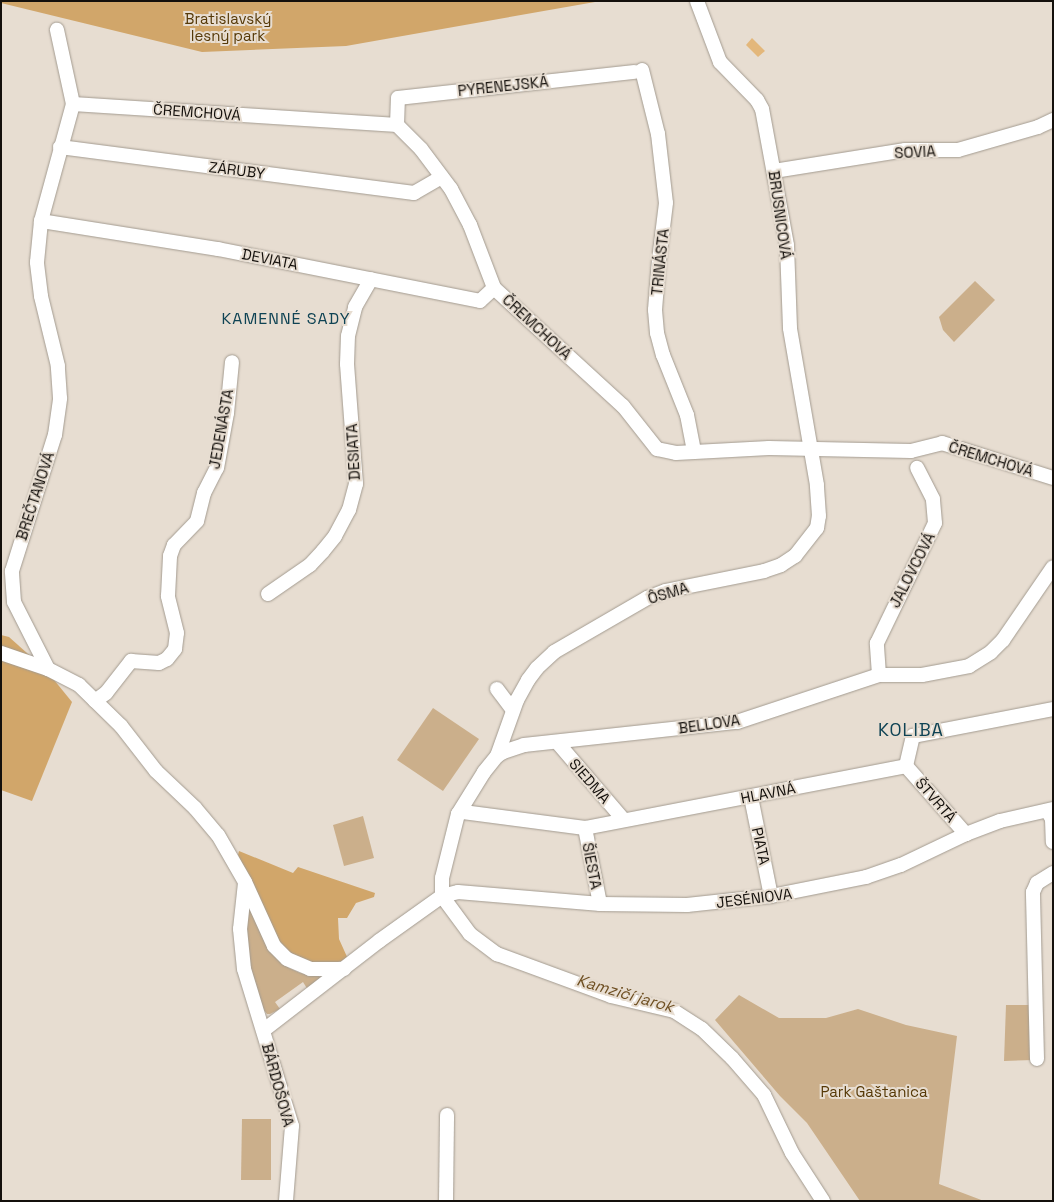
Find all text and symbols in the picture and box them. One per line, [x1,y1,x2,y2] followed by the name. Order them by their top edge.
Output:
[185,9,271,44] park label: Bratislavský lesný park
[457,72,549,100] street label: PYRENEJSKÁ
[153,100,241,124] street label: ČREMCHOVÁ
[894,142,936,162] street label: SOVIA
[208,158,266,182] street label: ZÁRUBY
[765,169,795,261] street label: BRUSNICOVÁ
[648,228,672,296] street label: TRINÁSTA
[240,245,300,273] street label: DEVIATA
[499,290,575,364] street label: ČREMCHOVÁ
[220,309,352,329] district label: KAMENNÉ SADY
[205,388,237,470] street label: JEDENÁSTA
[343,423,363,481] street label: DESIATA
[946,438,1036,480] street label: ČREMCHOVÁ
[12,449,58,543] street label: BREČTANOVÁ
[885,529,939,611] street label: JALOVCOVÁ
[645,578,691,608] street label: ÔSMA
[677,711,741,737] street label: BELLOVA
[877,719,945,741] district label: KOLIBA
[566,755,614,807] street label: SIEDMA
[912,774,960,826] street label: ŠTVRTÁ
[739,779,797,807] street label: HLAVNÁ
[748,825,774,867] street label: PIATA
[579,841,605,891] street label: ŠIESTA
[715,884,793,912] street label: JESÉNIOVA
[574,971,676,1017] water label: Kamzičí jarok
[258,1041,298,1129] street label: BÁRDOŠOVA
[820,1083,928,1101] park label: Park Gaštanica

